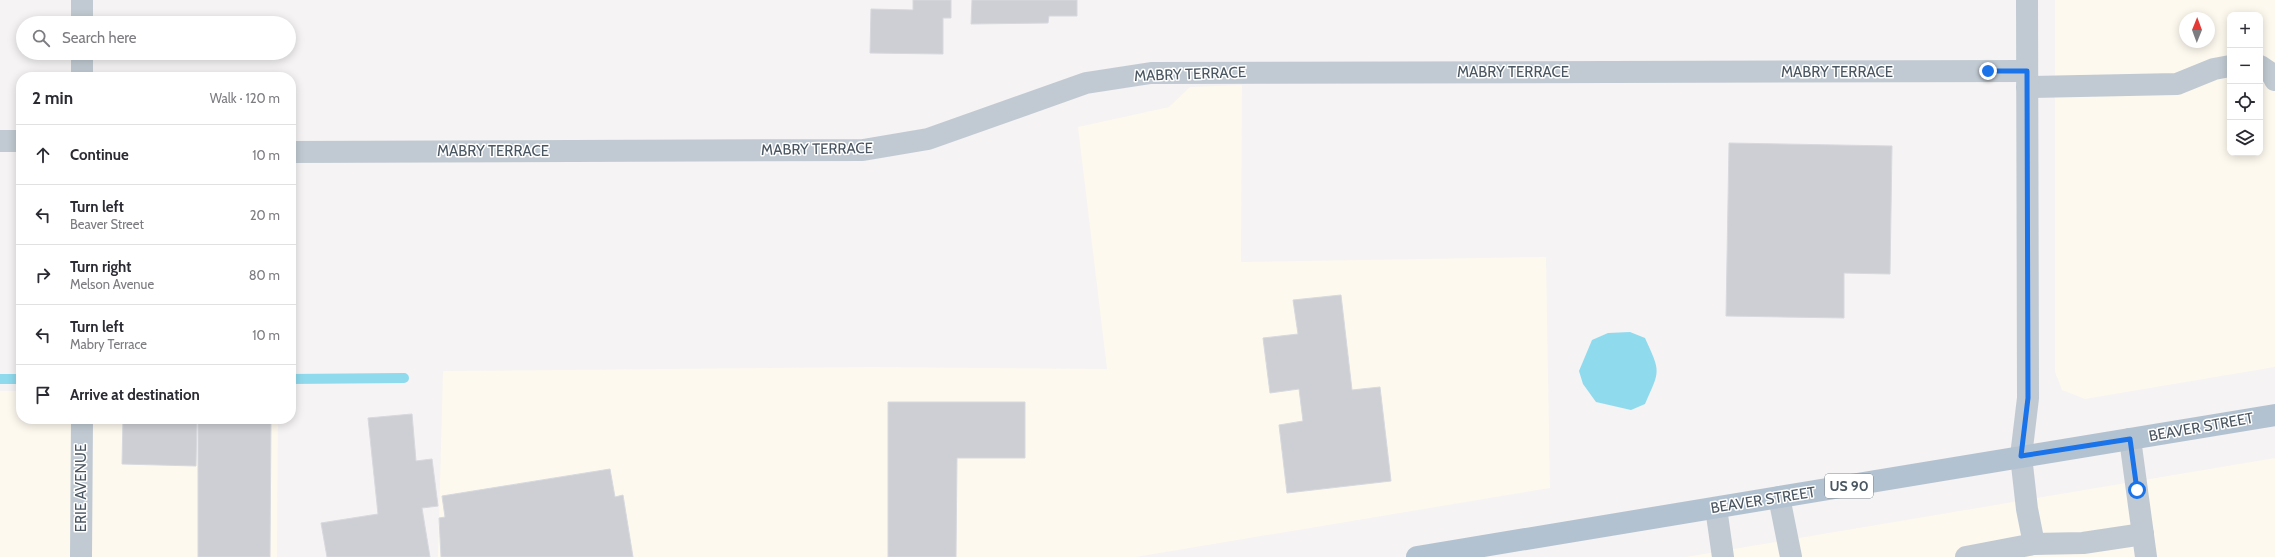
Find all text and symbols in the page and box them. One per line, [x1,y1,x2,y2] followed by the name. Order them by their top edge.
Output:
[2179,12,2215,48] north arrow
[2227,12,2263,156] map controls
[2227,12,2263,48] button: +
[16,16,296,60] search box
[30,27,52,49] icon: search
[62,29,137,47] text: Search here
[2227,48,2263,84] button: −
[1979,62,1997,80] route end
[1134,63,1246,85] street label: MABRY TERRACE
[1457,63,1569,81] street label: MABRY TERRACE
[1781,63,1893,81] street label: MABRY TERRACE
[2227,84,2263,120] button: locate
[32,88,73,108] text: 2 min
[210,90,280,106] text: Walk · 120 m
[2227,120,2263,156] button: layers
[761,139,873,159] street label: MABRY TERRACE
[437,142,549,160] street label: MABRY TERRACE
[32,144,54,166] icon: ahead
[70,146,129,164] text: Continue
[252,147,280,163] text: 10 m
[70,198,124,216] text: Turn left
[32,204,54,226] icon: left
[250,207,280,223] text: 20 m
[70,216,144,232] text: Beaver Street
[70,258,131,276] text: Turn right
[32,264,54,286] icon: right
[249,267,280,283] text: 80 m
[70,276,154,292] text: Melson Avenue
[70,318,124,336] text: Turn left
[32,324,54,346] icon: left
[252,327,280,343] text: 10 m
[70,336,147,352] text: Mabry Terrace
[32,384,54,406] icon: arrive
[70,386,200,404] text: Arrive at destination
[2147,409,2255,445] street label: BEAVER STREET
[72,444,90,532] street label: ERIE AVENUE
[1825,474,1873,498] road number: US 90
[2128,481,2146,499] route start
[1709,483,1817,517] street label: BEAVER STREET

